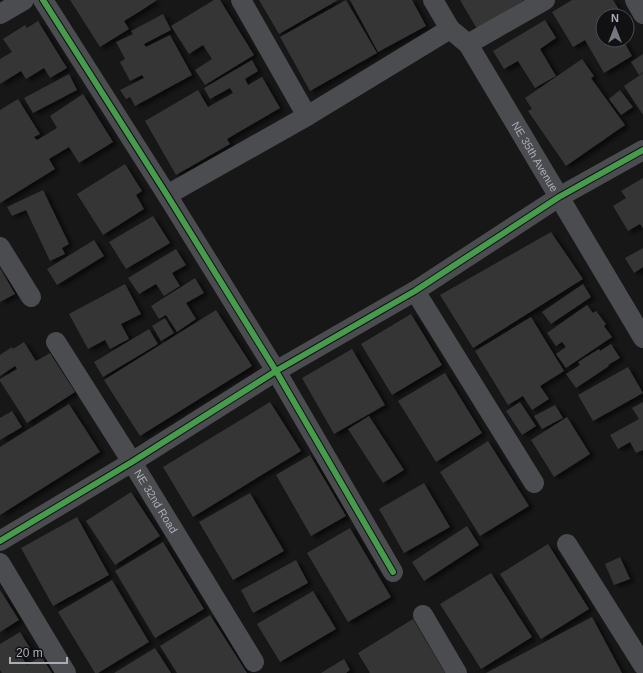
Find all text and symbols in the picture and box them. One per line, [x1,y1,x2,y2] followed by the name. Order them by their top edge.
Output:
[595,8,635,48] north arrow
[611,12,619,24] text: N
[510,119,560,194] street label: NE 35th Avenue
[132,467,180,535] street label: NE 32nd Road
[10,639,67,665] scale bar
[16,646,43,660] text: 20 m

